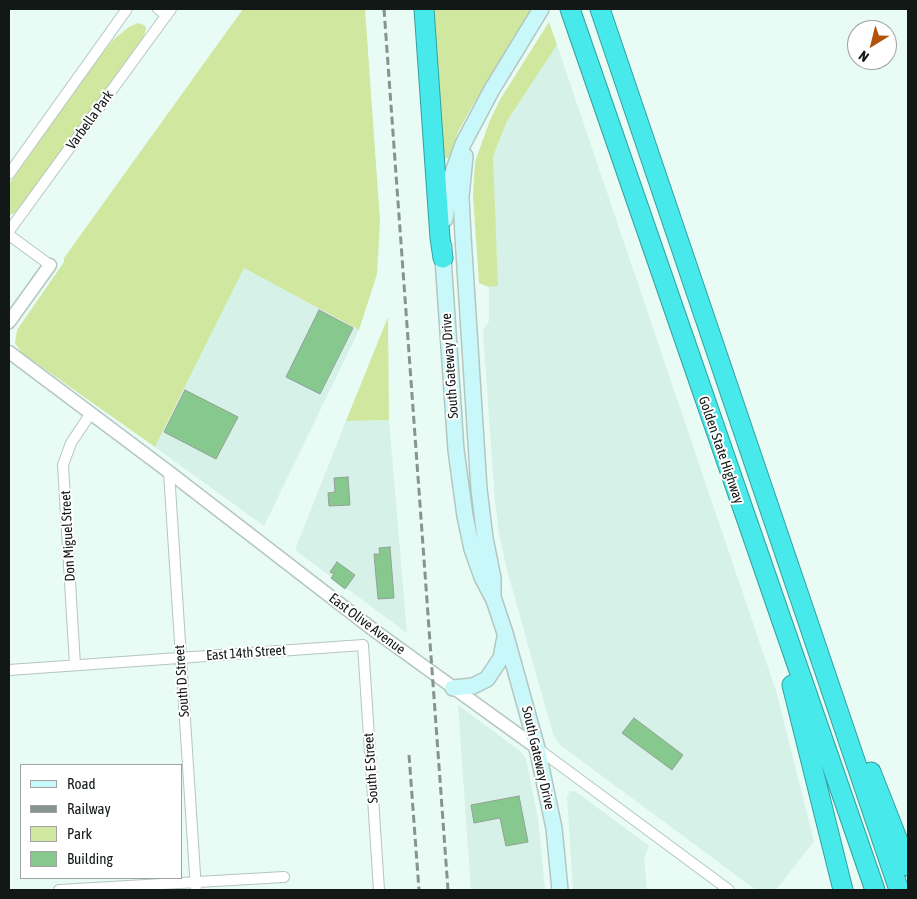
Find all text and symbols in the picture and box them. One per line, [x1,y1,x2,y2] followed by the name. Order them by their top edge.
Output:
[847,20,897,70] north arrow
[856,47,872,65] text: N
[63,87,117,153] street label: Varbella Park
[438,313,462,419] street label: South Gateway Drive
[695,394,747,506] street label: Golden State Highway
[57,490,79,582] street label: Don Miguel Street
[326,590,408,658] street label: East Olive Avenue
[206,642,286,664] street label: East 14th Street
[171,644,193,718] street label: South D Street
[518,705,558,811] street label: South Gateway Drive
[360,732,382,804] street label: South E Street
[20,764,182,879] legend
[67,775,96,792] text: Road
[67,800,111,817] text: Railway
[67,825,92,842] text: Park
[67,850,113,867] text: Building

